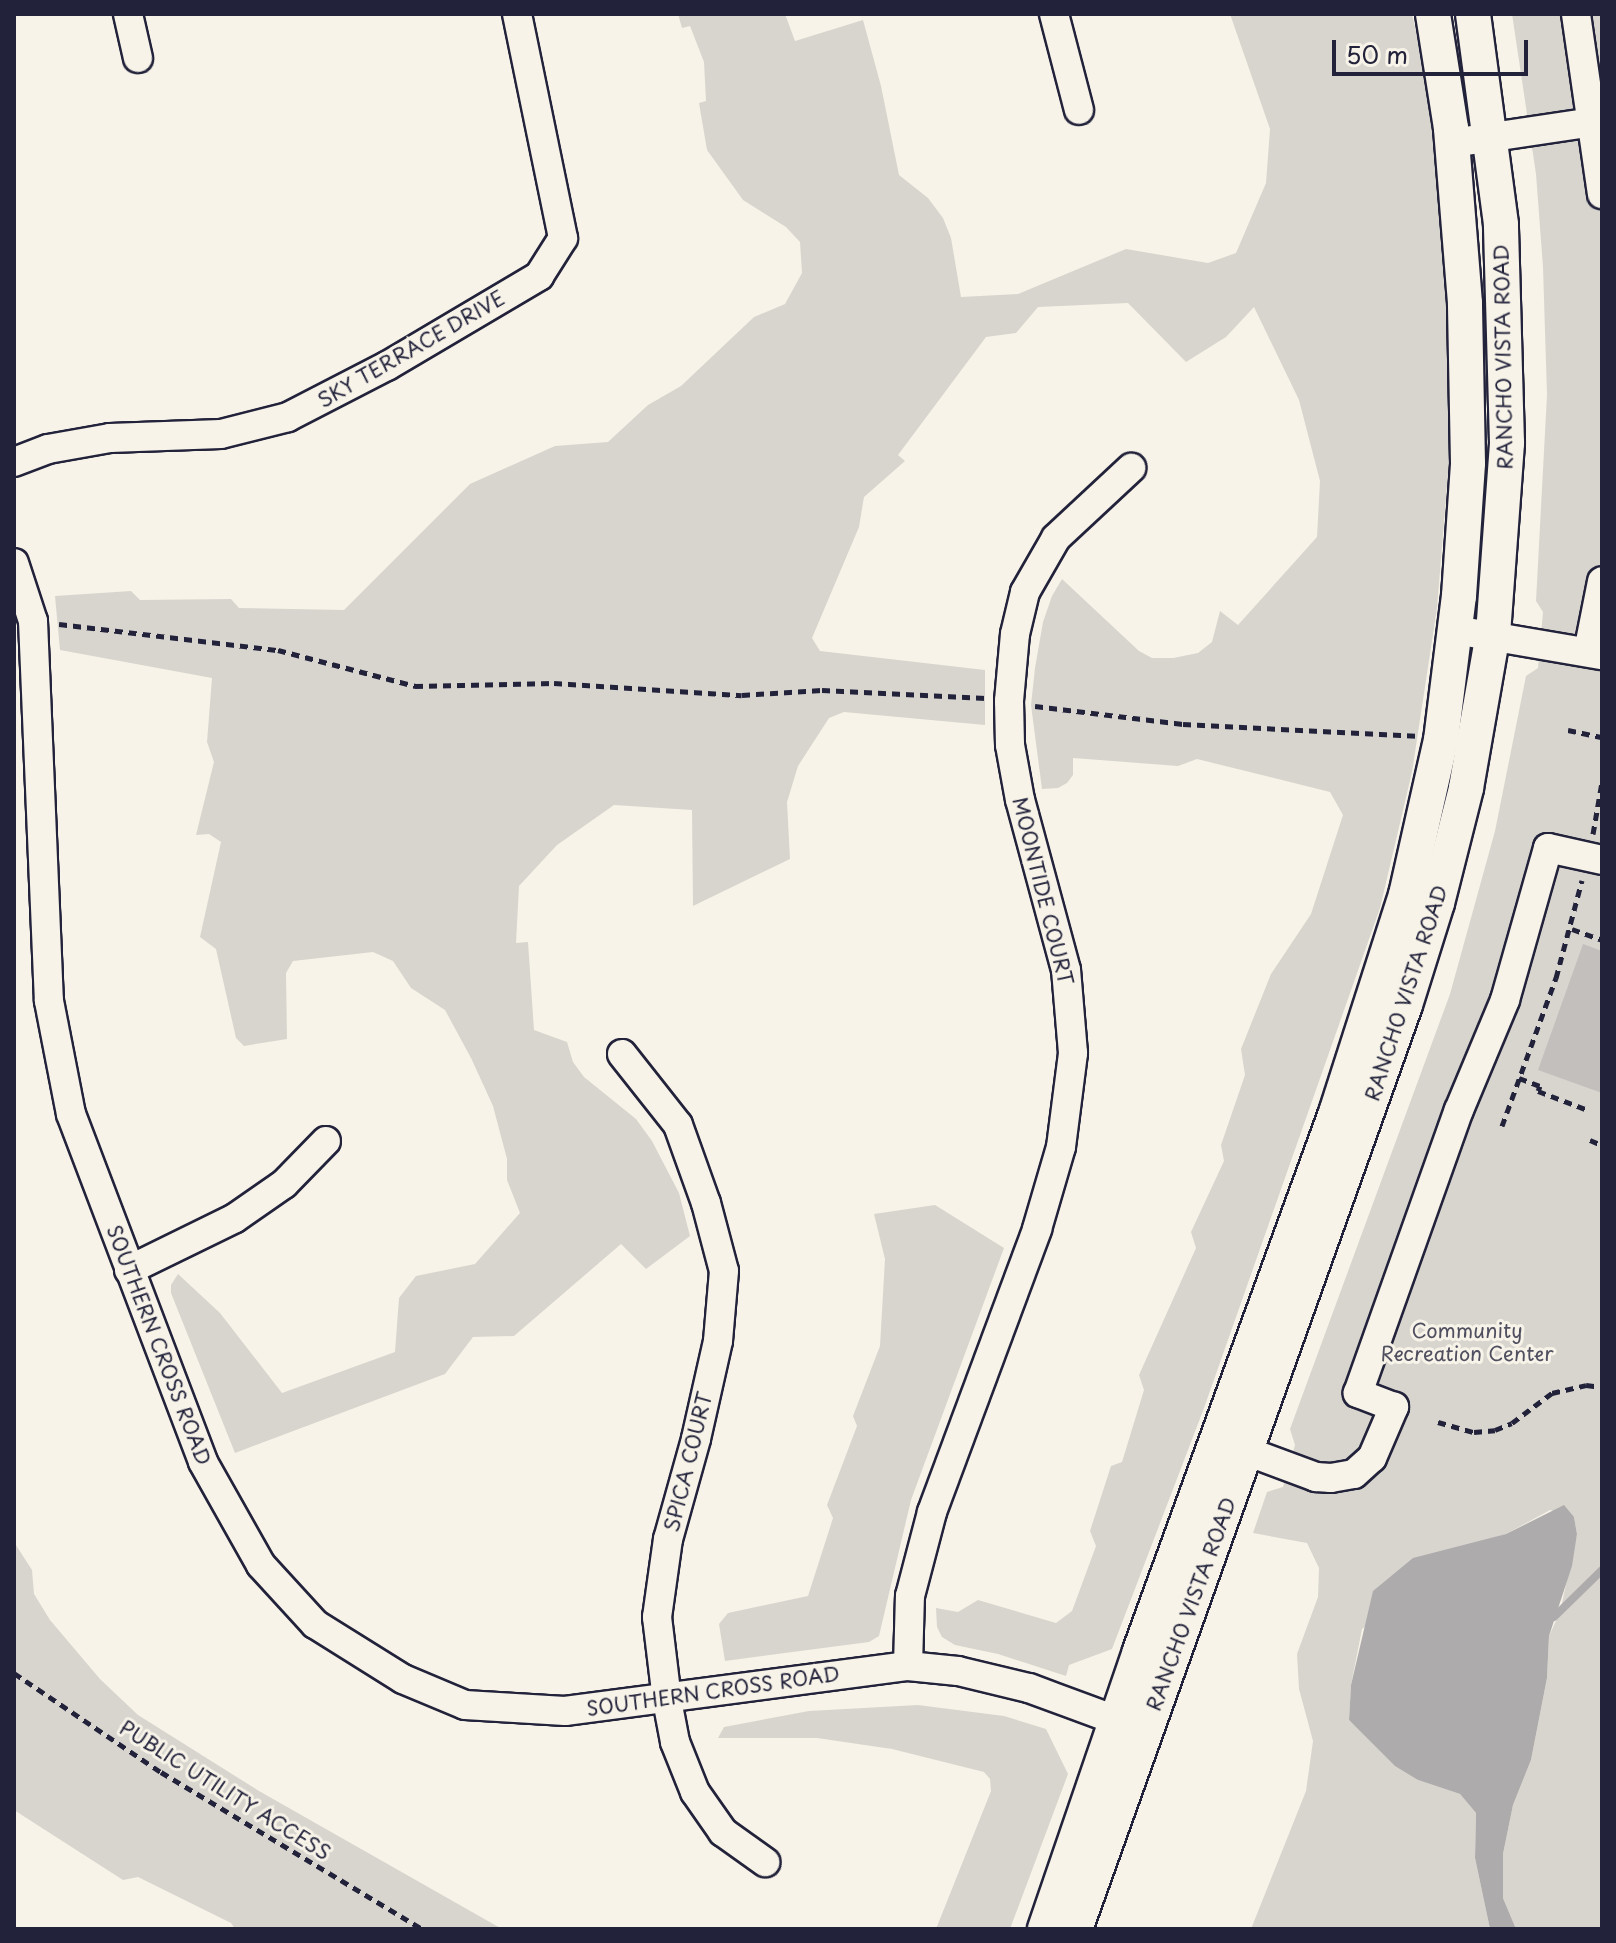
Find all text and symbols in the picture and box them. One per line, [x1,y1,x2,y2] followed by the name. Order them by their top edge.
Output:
[1336,24,1532,74] scale bar
[1346,36,1408,72] text: 50 m
[1489,244,1517,470] street label: RANCHO VISTA ROAD
[314,286,508,412] street label: SKY TERRACE DRIVE
[1008,794,1078,988] street label: MOONTIDE COURT
[1360,882,1452,1104] street label: RANCHO VISTA ROAD
[102,1221,216,1469] street label: SOUTHERN CROSS ROAD
[1380,1318,1554,1365] park label: Community Recreation Center
[659,1390,717,1534] street label: SPICA COURT
[1141,1494,1241,1714] street label: RANCHO VISTA ROAD
[584,1661,842,1721] street label: SOUTHERN CROSS ROAD
[113,1714,337,1866] street label: PUBLIC UTILITY ACCESS

